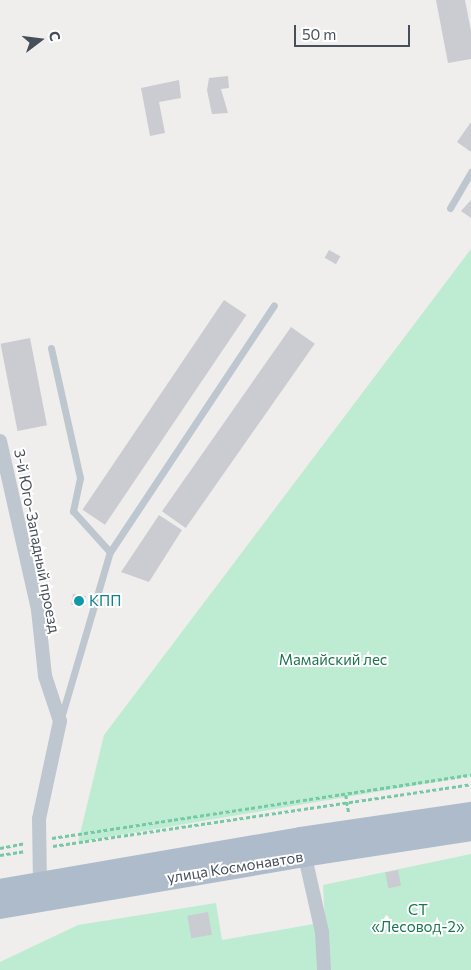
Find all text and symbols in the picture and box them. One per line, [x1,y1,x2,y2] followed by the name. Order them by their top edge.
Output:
[15,15,65,65] north arrow
[296,15,412,47] scale bar
[302,25,336,43] text: 50 m
[46,29,64,43] text: С
[10,448,64,634] street label: 3-й Юго-Западный проезд
[89,592,121,610] place label: КПП
[73,595,85,607] marker: КПП
[279,651,387,669] park label: Мамайский лес
[166,847,304,887] street label: улица Космонавтов
[372,900,464,935] park label: СТ «Лесовод-2»

